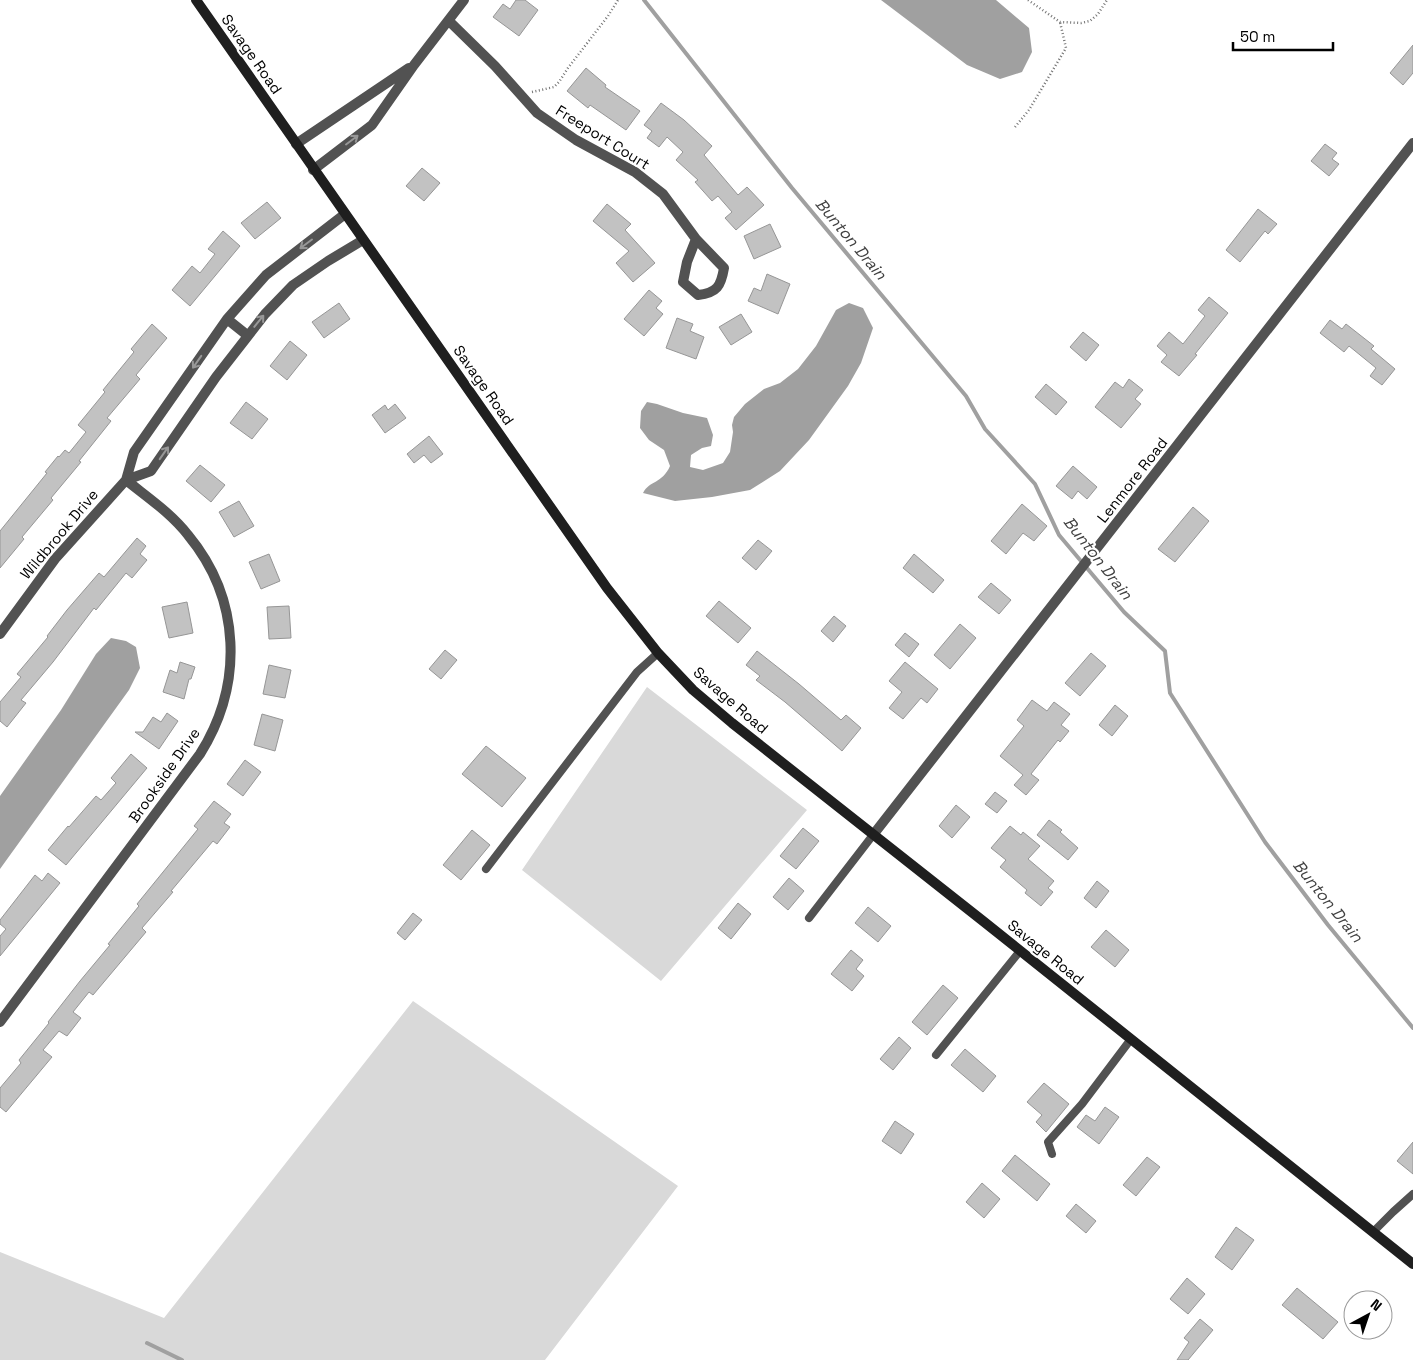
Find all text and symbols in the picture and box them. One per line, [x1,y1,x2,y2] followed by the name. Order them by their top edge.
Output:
[218,11,286,97] street label: Savage Road
[1233,20,1333,52] scale bar
[1240,27,1275,46] text: 50 m
[552,101,654,174] street label: Freeport Court
[345,135,359,145] one-way arrow
[811,194,892,285] water label: Bunton Drain
[299,239,313,249] one-way arrow
[253,315,264,328] one-way arrow
[450,342,518,428] street label: Savage Road
[192,355,202,369] one-way arrow
[1093,433,1171,527] street label: Lenmore Road
[159,446,169,460] one-way arrow
[16,485,102,583] street label: Wildbrook Drive
[1059,512,1138,605] water label: Bunton Drain
[690,662,772,738] street label: Savage Road
[124,724,204,826] street label: Brookside Drive
[1288,855,1368,947] water label: Bunton Drain
[1004,915,1088,989] street label: Savage Road
[1343,1290,1393,1340] north arrow
[1367,1295,1386,1315] text: N

